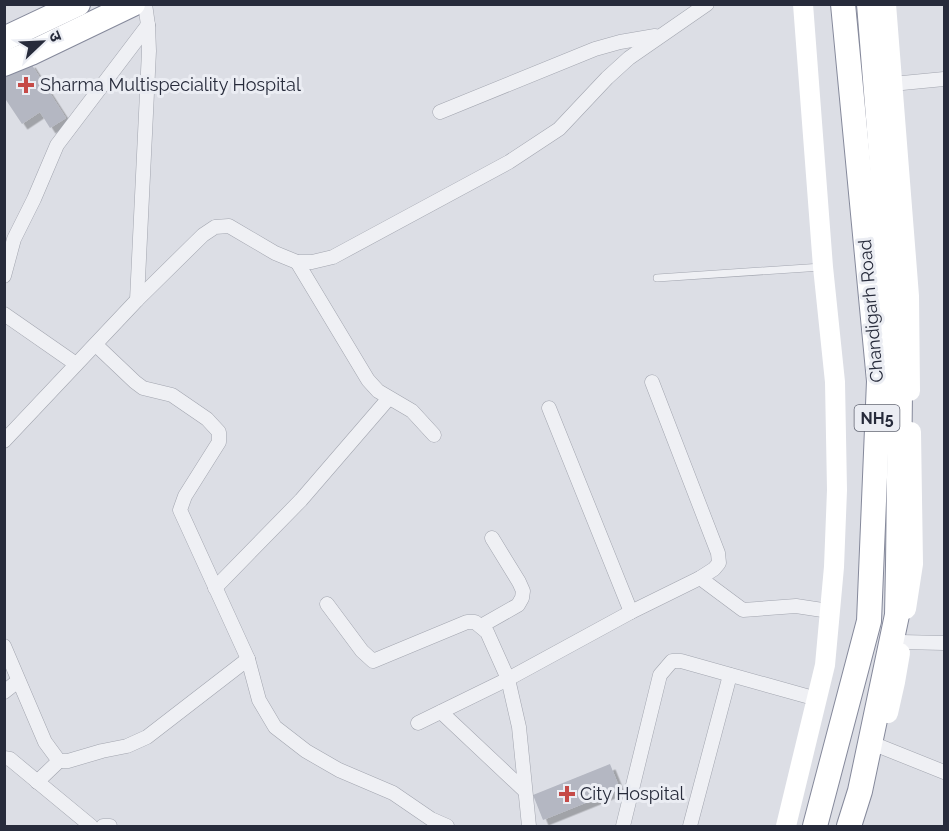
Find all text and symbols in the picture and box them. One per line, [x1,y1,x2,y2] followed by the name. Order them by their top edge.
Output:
[12,12,72,72] north arrow
[45,28,66,45] text: उ
[40,74,301,95] place label: Sharma Multispeciality Hospital
[17,76,35,94] marker: Sharma Multispeciality Hospital
[854,239,887,384] street label: Chandigarh Road
[854,405,900,431] road number: NH5
[580,783,685,804] place label: City Hospital
[558,785,576,803] marker: City Hospital

